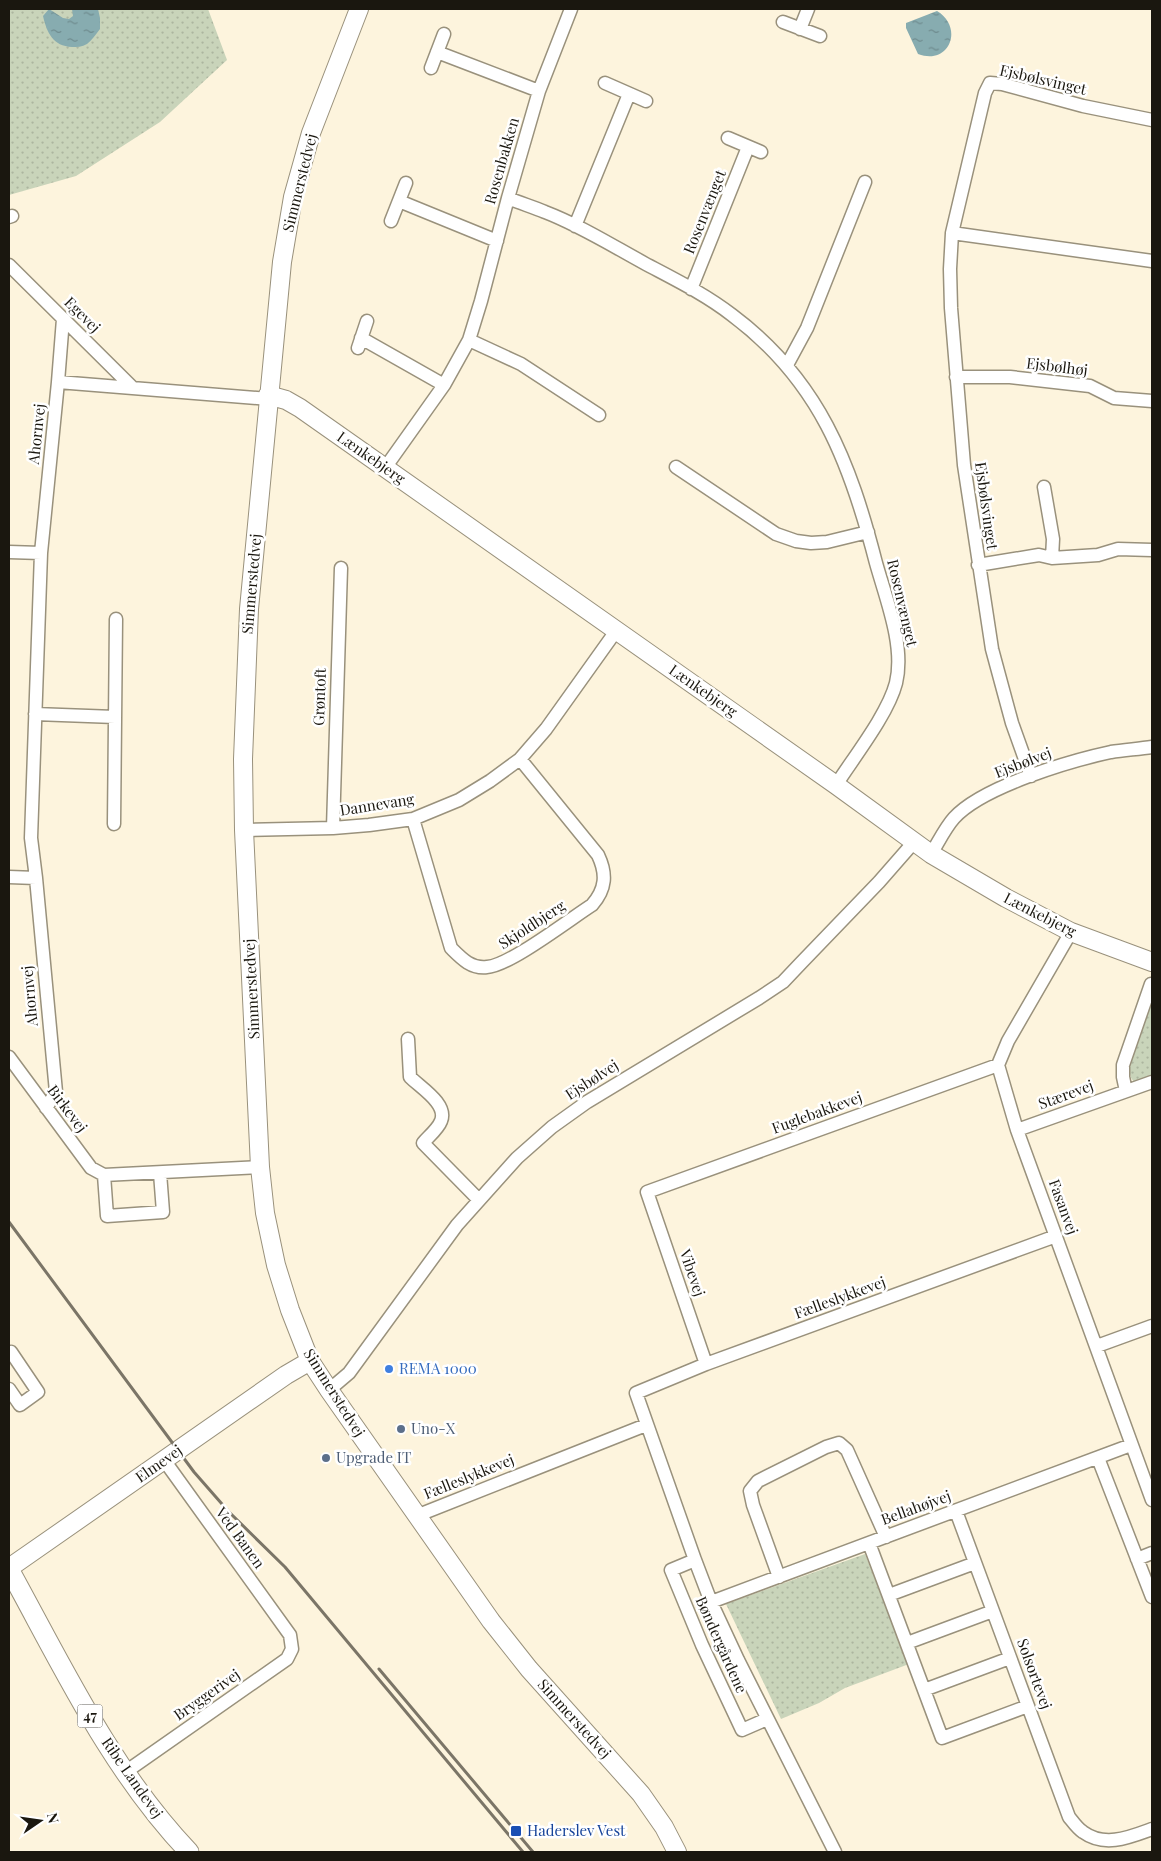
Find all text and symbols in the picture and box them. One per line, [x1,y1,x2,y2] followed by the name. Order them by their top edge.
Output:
[998,59,1089,99] street label: Ejsbølsvinget
[479,115,523,206] street label: Rosenbakken
[277,132,321,234] street label: Simmerstedvej
[678,166,730,257] street label: Rosenvænget
[60,292,105,337] street label: Egevej
[1025,352,1089,380] street label: Ejsbølhøj
[23,403,49,466] street label: Ahornvej
[333,426,410,488] street label: Lænkebjerg
[971,461,1003,552] street label: Ejsbølsvinget
[237,533,265,635] street label: Simmerstedvej
[883,557,923,649] street label: Rosenvænget
[665,659,742,721] street label: Lænkebjerg
[308,667,330,726] street label: Grøntoft
[991,742,1054,782] street label: Ejsbølvej
[338,788,416,820] street label: Dannevang
[1001,887,1080,941] street label: Lænkebjerg
[494,895,569,953] street label: Skjoldbjerg
[238,938,264,1040] street label: Simmerstedvej
[16,965,42,1028] street label: Ahornvej
[561,1055,622,1104] street label: Ejsbølvej
[1035,1075,1096,1113] street label: Stærevej
[44,1081,92,1136] street label: Birkevej
[769,1086,865,1138] street label: Fuglebakkevej
[1045,1176,1083,1237] street label: Fasanvej
[675,1246,710,1299] street label: Vibevej
[791,1271,888,1323] street label: Fælleslykkevej
[300,1345,370,1440] street label: Simmerstedvej
[399,1358,477,1378] place label: REMA 1000
[383,1363,395,1375] marker: REMA 1000
[411,1418,456,1438] place label: Uno-X
[395,1423,407,1435] marker: Uno-X
[131,1440,186,1487] street label: Elmevej
[336,1447,411,1467] place label: Upgrade IT
[421,1449,517,1503] street label: Fælleslykkevej
[320,1452,332,1464] marker: Upgrade IT
[878,1485,953,1529] street label: Bellahøjvej
[211,1502,270,1572] street label: Ved Banen
[692,1593,752,1696] street label: Bøndergårdene
[1013,1636,1057,1712] street label: Solsortevej
[169,1664,244,1724] street label: Bryggerivej
[534,1674,616,1762] street label: Simmerstedvej
[78,1704,102,1728] road number: 47
[98,1733,168,1822] street label: Ribe Landevej
[15,1796,65,1846] north arrow
[43,1811,64,1825] text: N
[527,1820,626,1840] place label: Haderslev Vest
[509,1824,523,1838] marker: Haderslev Vest

